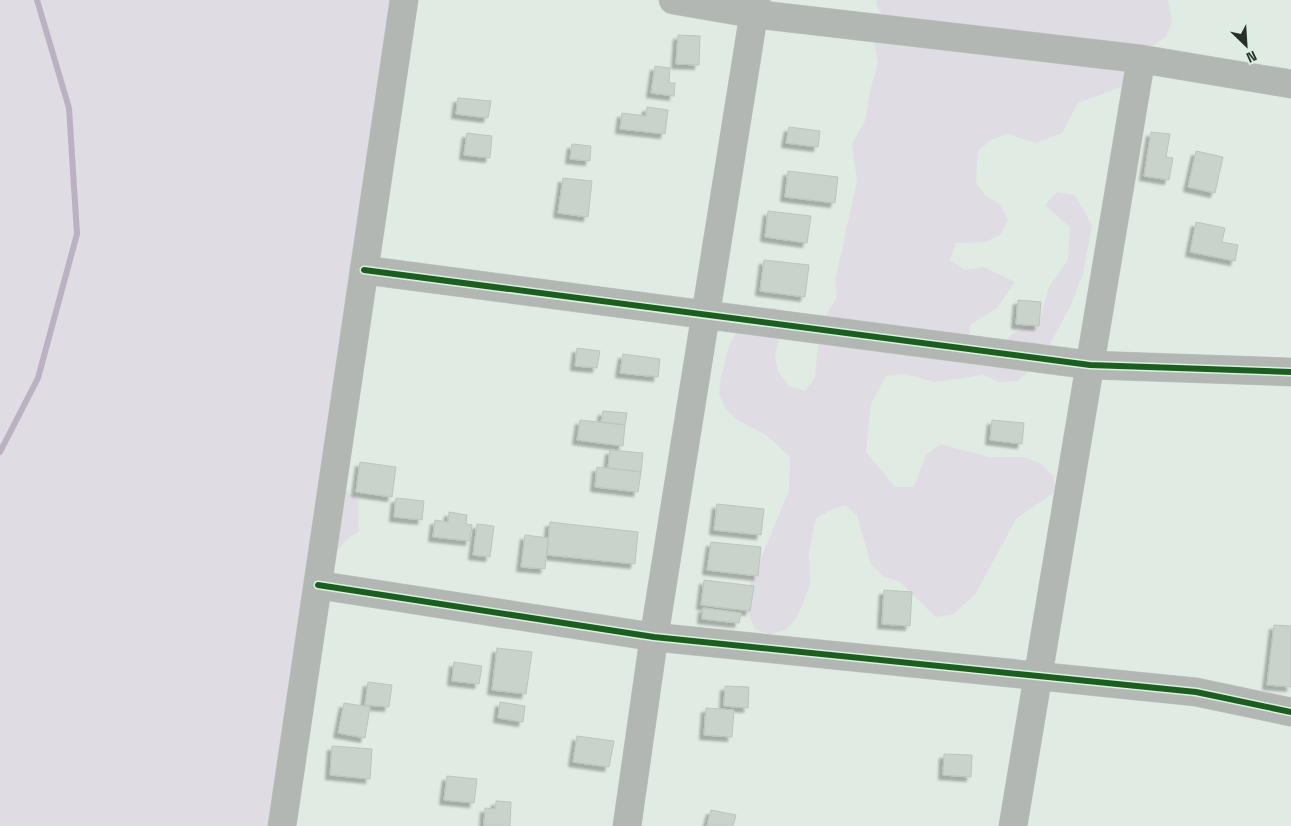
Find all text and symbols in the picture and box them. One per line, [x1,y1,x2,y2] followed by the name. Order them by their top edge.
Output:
[1221,20,1271,70] north arrow
[1243,47,1260,67] text: N

